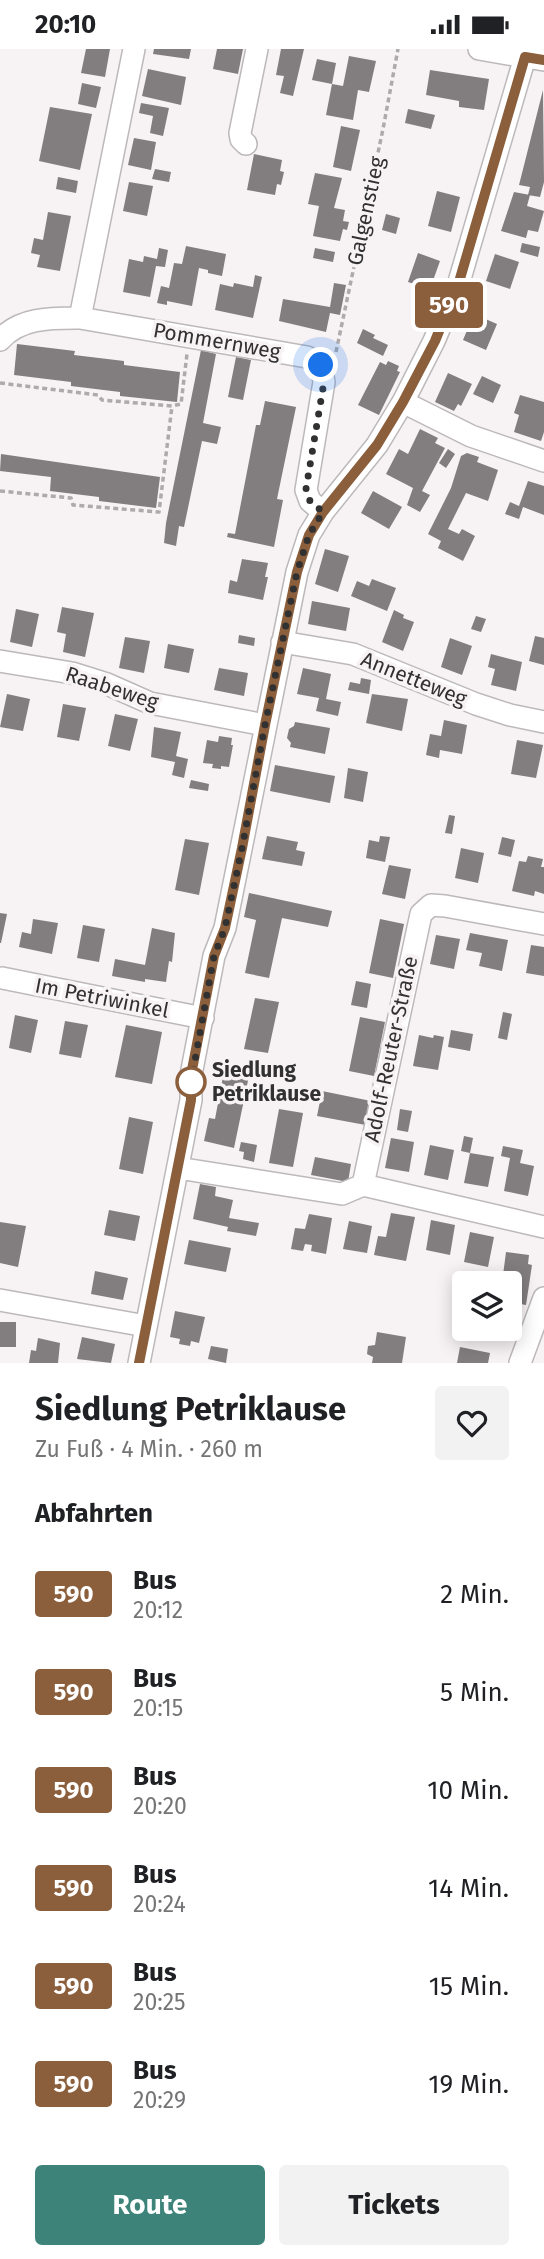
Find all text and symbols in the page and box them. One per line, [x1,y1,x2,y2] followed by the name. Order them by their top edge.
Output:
[35,9,96,40] text: 20:10
[342,154,390,268] street label: Galgenstieg
[409,282,489,328] line badge: 590
[429,291,469,319] text: 590
[151,317,283,365] street label: Pommernweg
[303,347,338,382] your location
[357,646,471,712] street label: Annetteweg
[62,661,162,715] street label: Raabeweg
[359,954,423,1144] street label: Adolf-Reuter-Straße
[33,972,171,1024] street label: Im Petriwinkel
[212,1057,321,1107] place label: Siedlung Petriklause
[176,1067,206,1097] marker: Siedlung Petriklause
[452,1271,522,1341] map controls
[452,1271,522,1341] button: layers
[435,1386,509,1460] button: heart
[35,1389,346,1429] text: Siedlung Petriklause
[35,1435,263,1463] text: Zu Fuß · 4 Min. · 260 m
[35,1498,153,1529] text: Abfahrten
[133,1565,176,1596] text: Bus
[440,1579,509,1610] text: 2 Min.
[54,1580,93,1608] text: 590
[133,1596,183,1624] text: 20:12
[133,1663,176,1694] text: Bus
[440,1677,509,1708] text: 5 Min.
[54,1678,93,1706] text: 590
[133,1694,183,1722] text: 20:15
[133,1761,176,1792] text: Bus
[427,1775,509,1806] text: 10 Min.
[54,1776,93,1804] text: 590
[133,1792,187,1820] text: 20:20
[133,1859,176,1890] text: Bus
[428,1873,509,1904] text: 14 Min.
[54,1874,93,1902] text: 590
[133,1890,186,1918] text: 20:24
[133,1957,176,1988] text: Bus
[429,1971,509,2002] text: 15 Min.
[54,1972,93,2000] text: 590
[133,1988,186,2016] text: 20:25
[133,2055,176,2086] text: Bus
[428,2069,509,2100] text: 19 Min.
[54,2070,93,2098] text: 590
[133,2086,186,2114] text: 20:29
[35,2165,265,2245] button: Route
[279,2165,509,2245] button: Tickets

